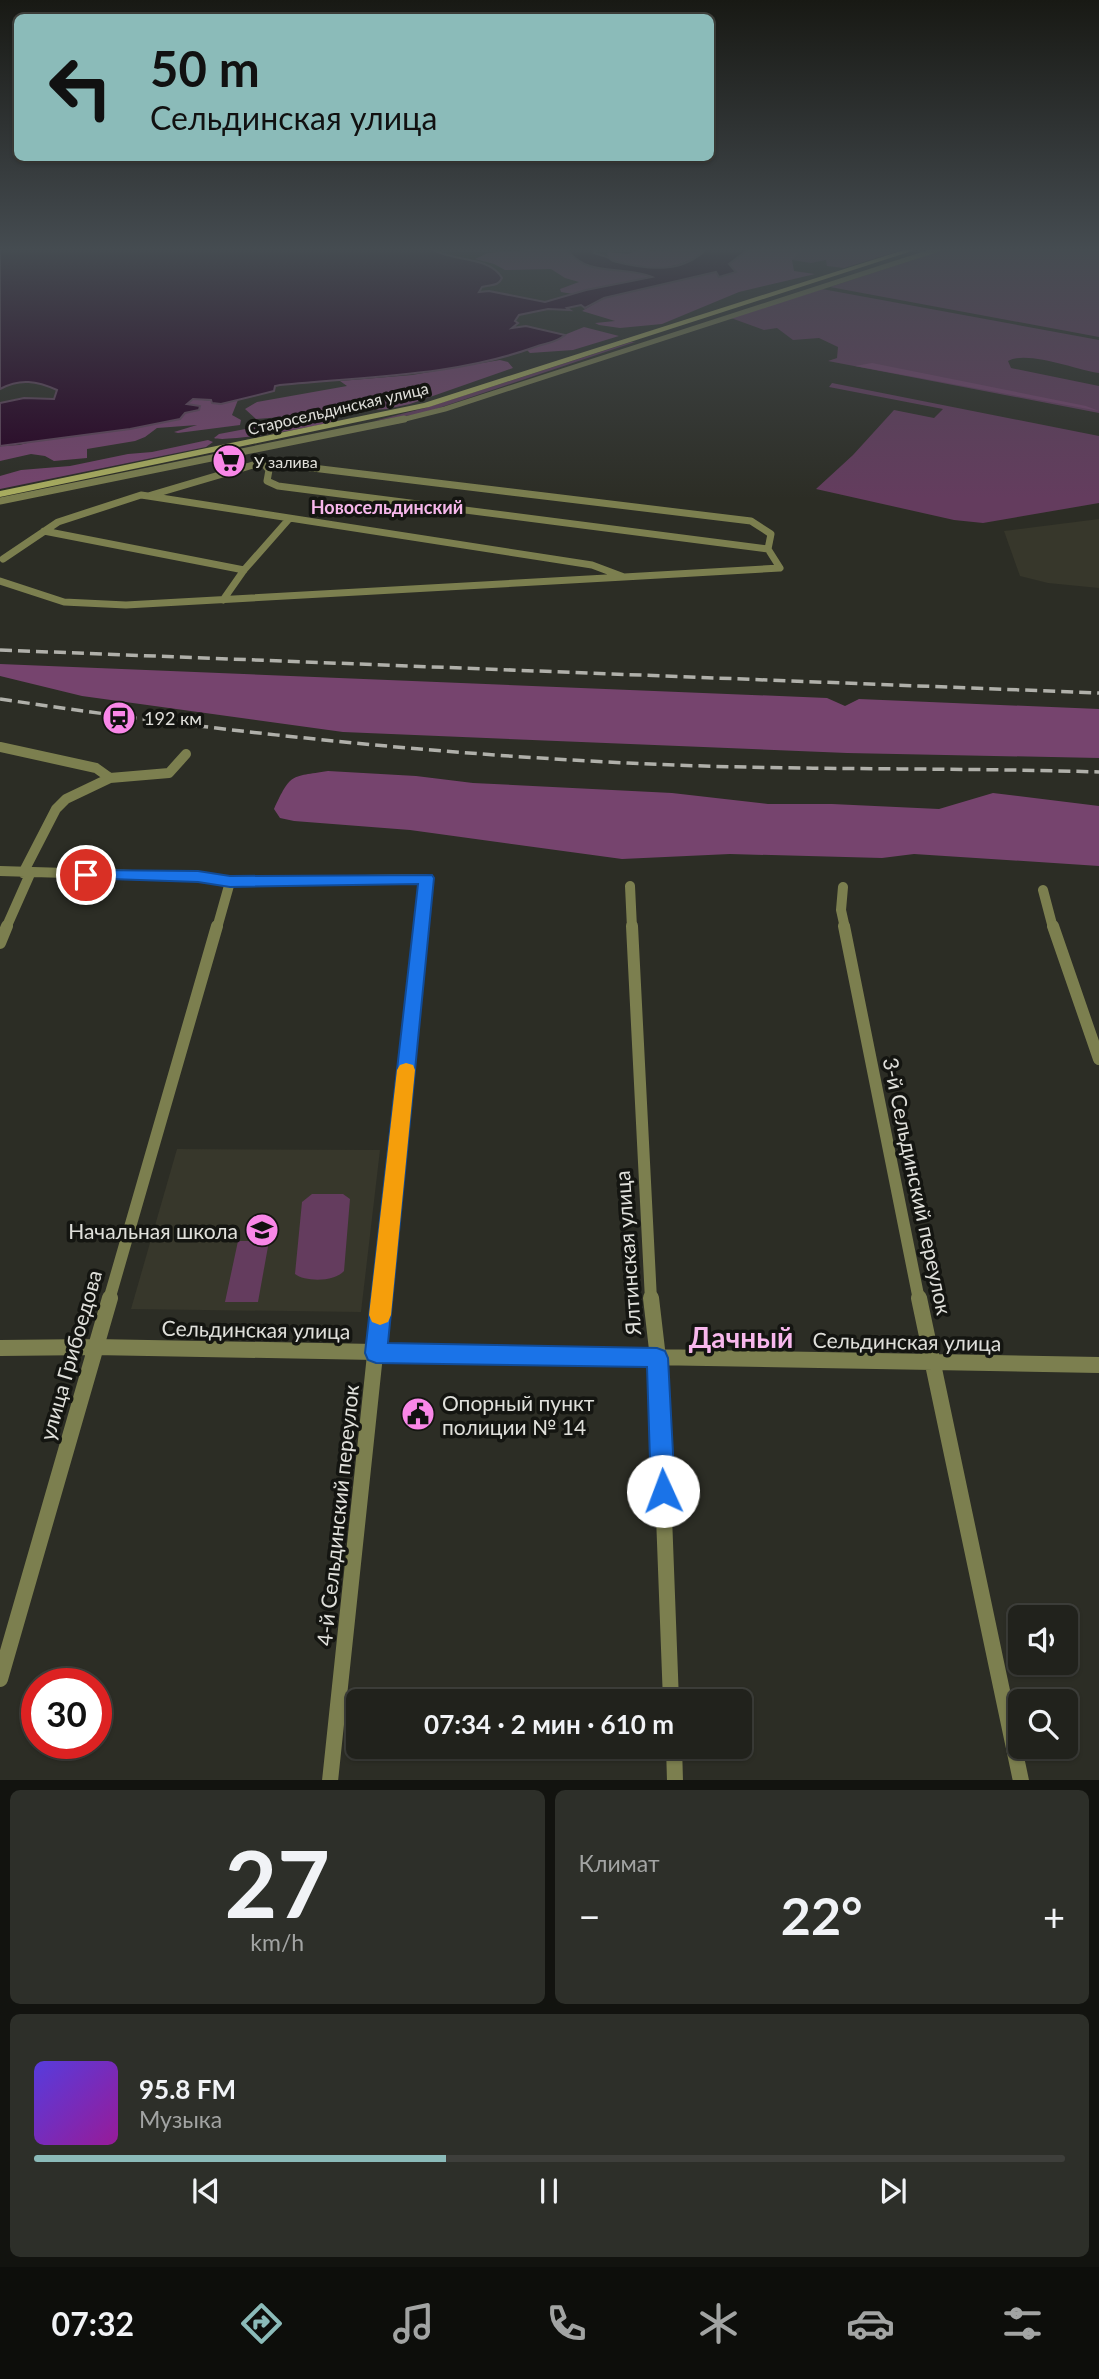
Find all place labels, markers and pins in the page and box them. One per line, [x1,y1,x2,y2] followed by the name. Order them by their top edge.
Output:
[210,442,248,480] supermarket icon: У залива
[254,452,318,471] place label: У залива
[100,699,138,737] station icon: 192 км
[144,707,202,729] place label: 192 км
[56,845,116,905] pin
[243,1211,281,1249] school or university icon: Начальная школа
[68,1218,238,1243] place label: Начальная школа
[442,1390,595,1439] place label: Опорный пункт полиции № 14
[399,1395,437,1433] public building icon: Опорный пункт полиции № 14

